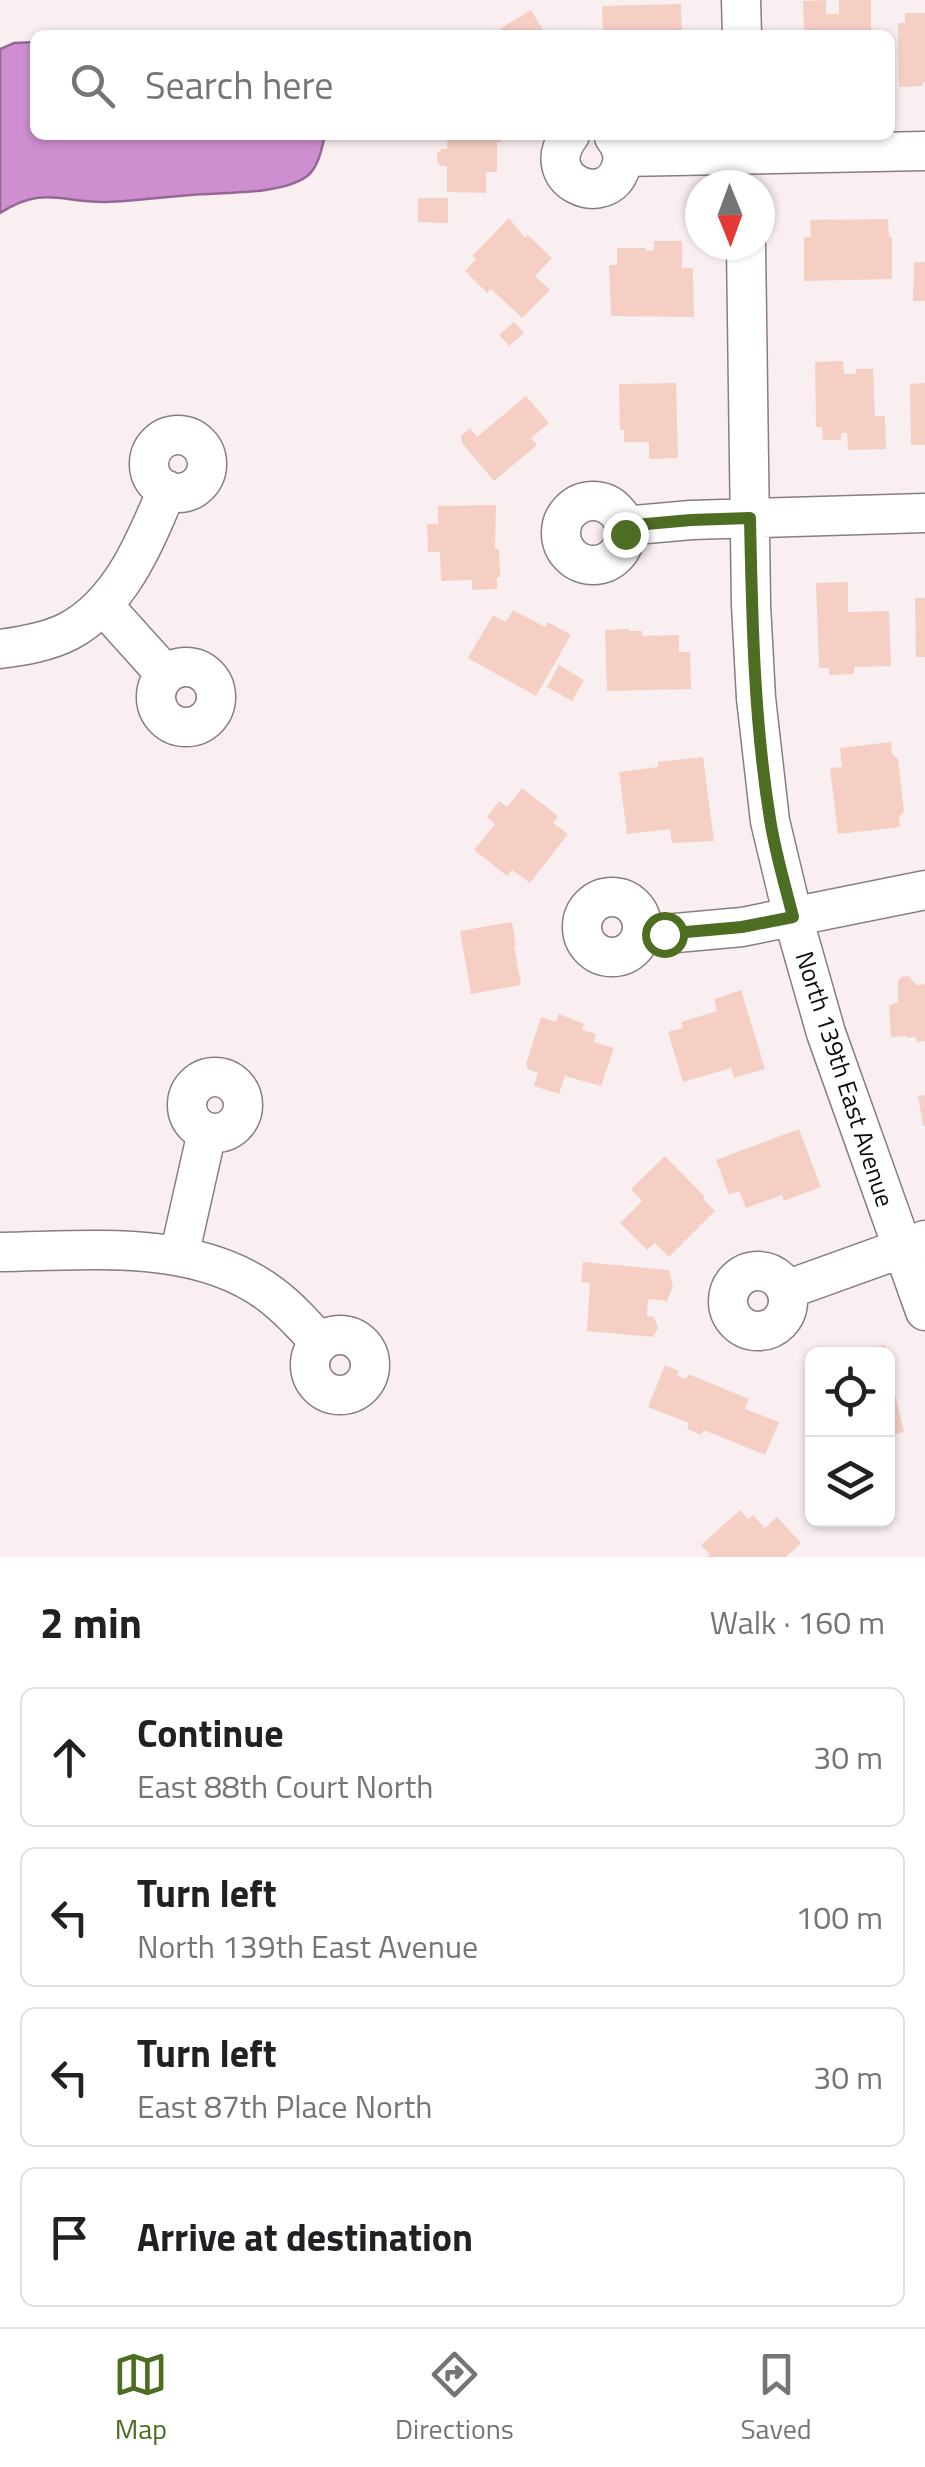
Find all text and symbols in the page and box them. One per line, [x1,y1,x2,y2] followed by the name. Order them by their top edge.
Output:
[30,30,895,140] search box
[145,56,333,114] text: Search here
[65,58,120,113] icon: search
[685,170,775,260] north arrow
[603,512,649,558] route end
[642,912,688,958] route start
[786,946,904,1212] street label: North 139th East Avenue
[805,1347,895,1527] map controls
[805,1347,895,1437] button: locate
[805,1437,895,1527] button: layers
[40,1590,142,1654] text: 2 min
[710,1598,885,1646] text: Walk · 160 m
[137,1704,284,1762] text: Continue
[42,1730,97,1785] icon: ahead
[813,1733,883,1781] text: 30 m
[137,1762,433,1810] text: East 88th Court North
[137,1864,277,1922] text: Turn left
[42,1890,97,1945] icon: left
[795,1893,883,1941] text: 100 m
[137,1922,478,1970] text: North 139th East Avenue
[137,2024,277,2082] text: Turn left
[42,2050,97,2105] icon: left
[813,2053,883,2101] text: 30 m
[137,2082,432,2130] text: East 87th Place North
[137,2208,473,2266] text: Arrive at destination
[42,2210,97,2265] icon: arrive
[113,2347,168,2450] tab: Map
[395,2347,514,2450] tab: Directions
[740,2347,812,2450] tab: Saved

